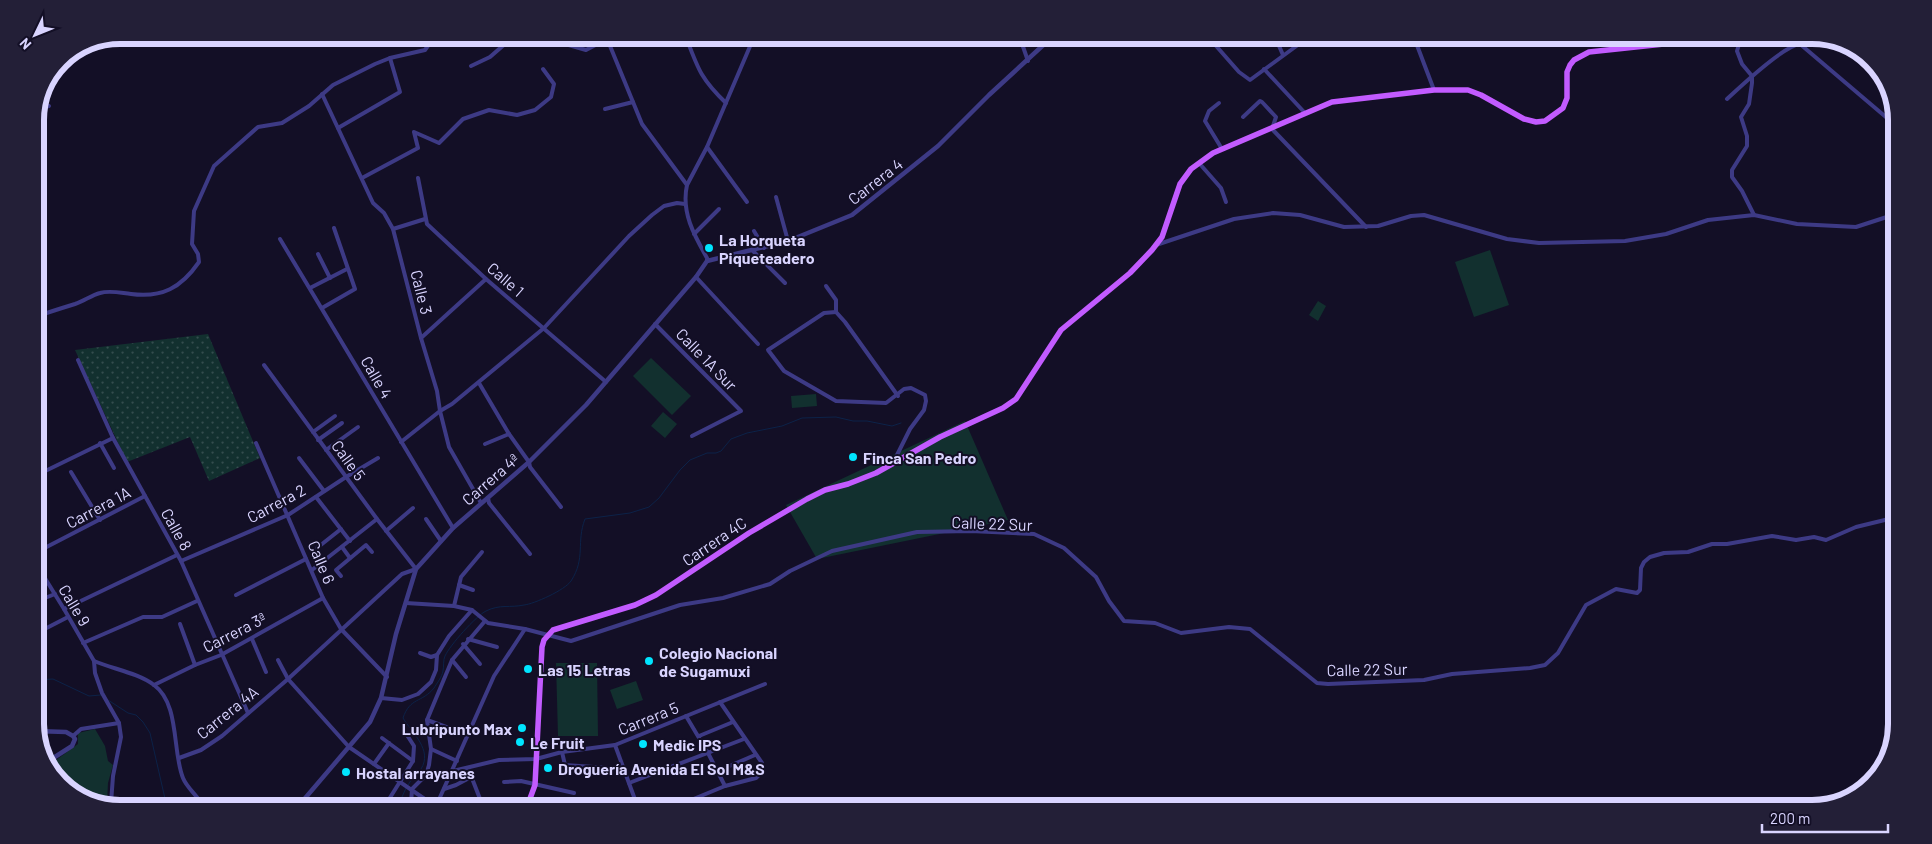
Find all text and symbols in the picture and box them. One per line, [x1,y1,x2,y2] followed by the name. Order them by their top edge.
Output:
[10,10,60,60] north arrow
[16,35,35,53] text: N
[844,154,906,208] street label: Carrera 4
[719,230,815,267] place label: La Horqueta Piqueteadero
[703,242,715,254] marker: La Horqueta Piqueteadero
[484,258,528,300] street label: Calle 1
[407,268,437,316] street label: Calle 3
[673,324,741,394] street label: Calle 1A Sur
[357,352,397,402] street label: Calle 4
[328,436,370,484] street label: Calle 5
[863,448,977,467] place label: Finca San Pedro
[458,449,522,509] street label: Carrera 4ª
[847,451,859,463] marker: Finca San Pedro
[243,480,309,526] street label: Carrera 2
[62,482,134,532] street label: Carrera 1A
[158,505,196,553] street label: Calle 8
[951,512,1033,534] street label: Calle 22 Sur
[678,513,750,569] street label: Carrera 4C
[304,538,340,586] street label: Calle 6
[55,581,95,629] street label: Calle 9
[199,608,269,656] street label: Carrera 3ª
[659,643,777,680] place label: Colegio Nacional de Sugamuxi
[643,655,655,667] marker: Colegio Nacional de Sugamuxi
[1326,659,1408,679] street label: Calle 22 Sur
[538,660,631,679] place label: Las 15 Letras
[522,663,534,675] marker: Las 15 Letras
[192,681,262,743] street label: Carrera 4A
[615,697,681,739] street label: Carrera 5
[402,719,512,738] place label: Lubripunto Max
[516,722,528,734] marker: Lubripunto Max
[530,733,585,752] place label: Le Fruit
[653,735,721,754] place label: Medic IPS
[514,736,526,748] marker: Le Fruit
[637,738,649,750] marker: Medic IPS
[558,759,765,778] place label: Droguería Avenida El Sol M&S
[542,762,554,774] marker: Droguería Avenida El Sol M&S
[356,763,475,782] place label: Hostal arrayanes
[340,766,352,778] marker: Hostal arrayanes
[1762,802,1888,834] scale bar
[1770,809,1810,827] text: 200 m

